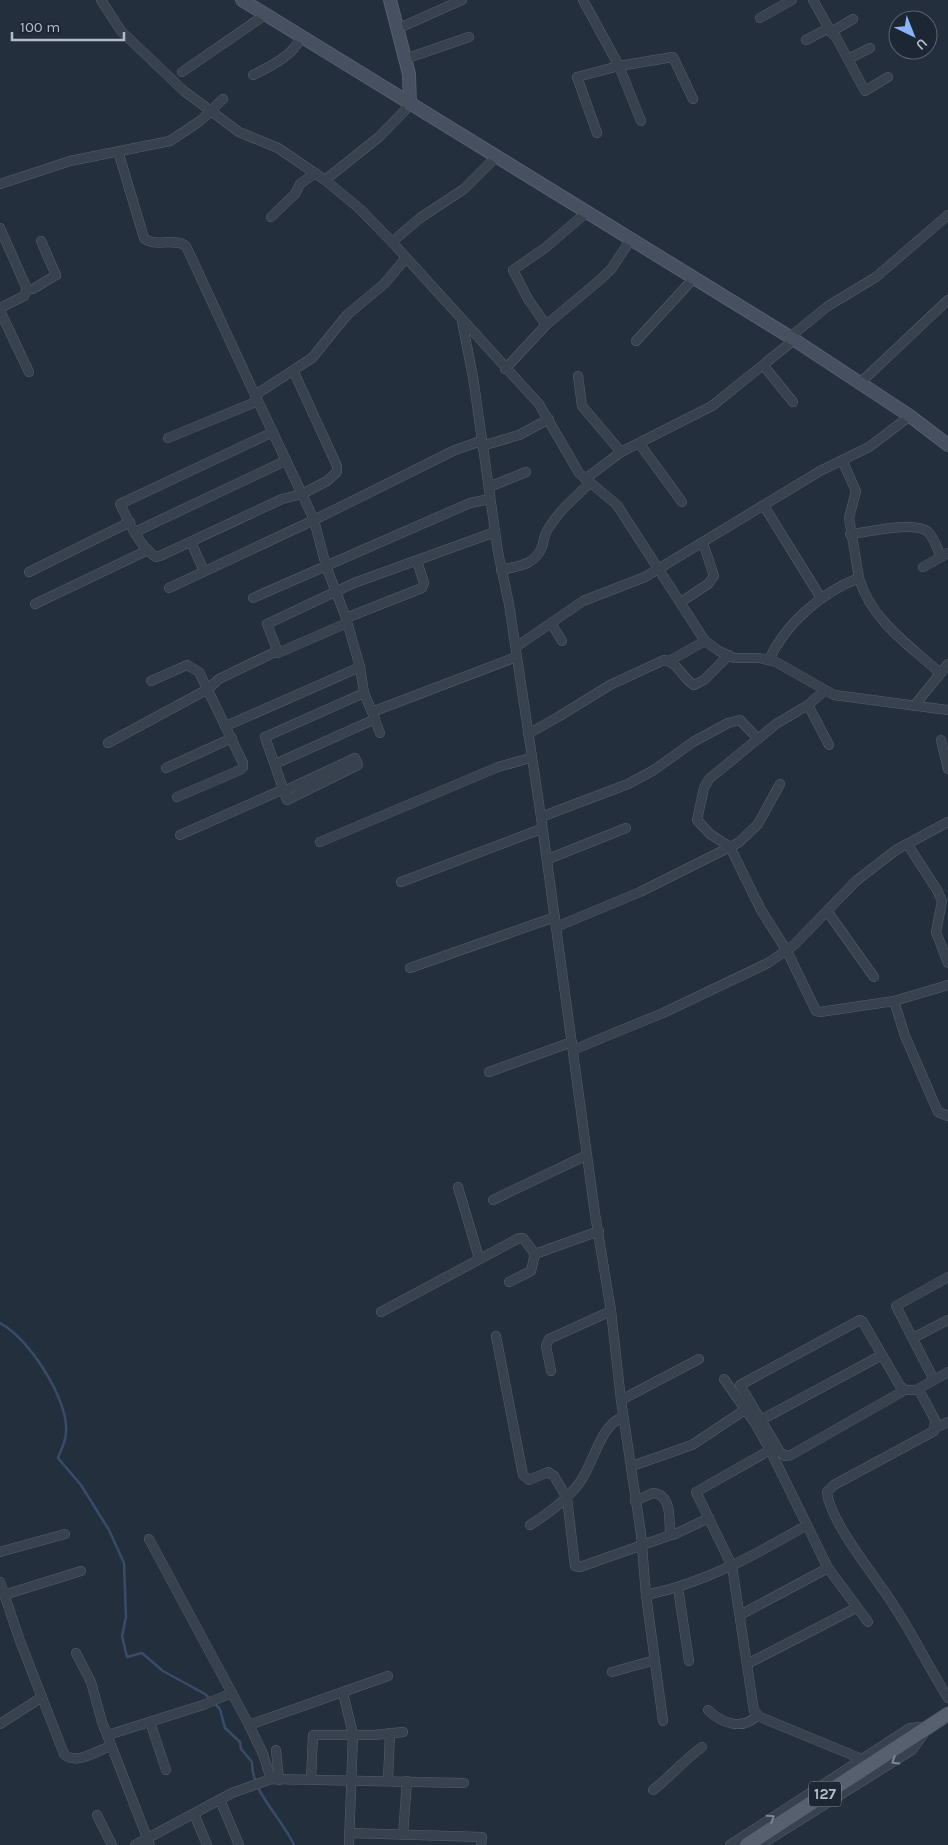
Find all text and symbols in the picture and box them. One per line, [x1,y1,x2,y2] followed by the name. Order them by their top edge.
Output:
[12,10,125,42] scale bar
[888,10,938,60] north arrow
[20,18,60,36] text: 100 m
[912,35,931,54] text: U
[891,1755,900,1765] one-way arrow
[809,1782,841,1806] road number: 127
[765,1815,774,1825] one-way arrow

